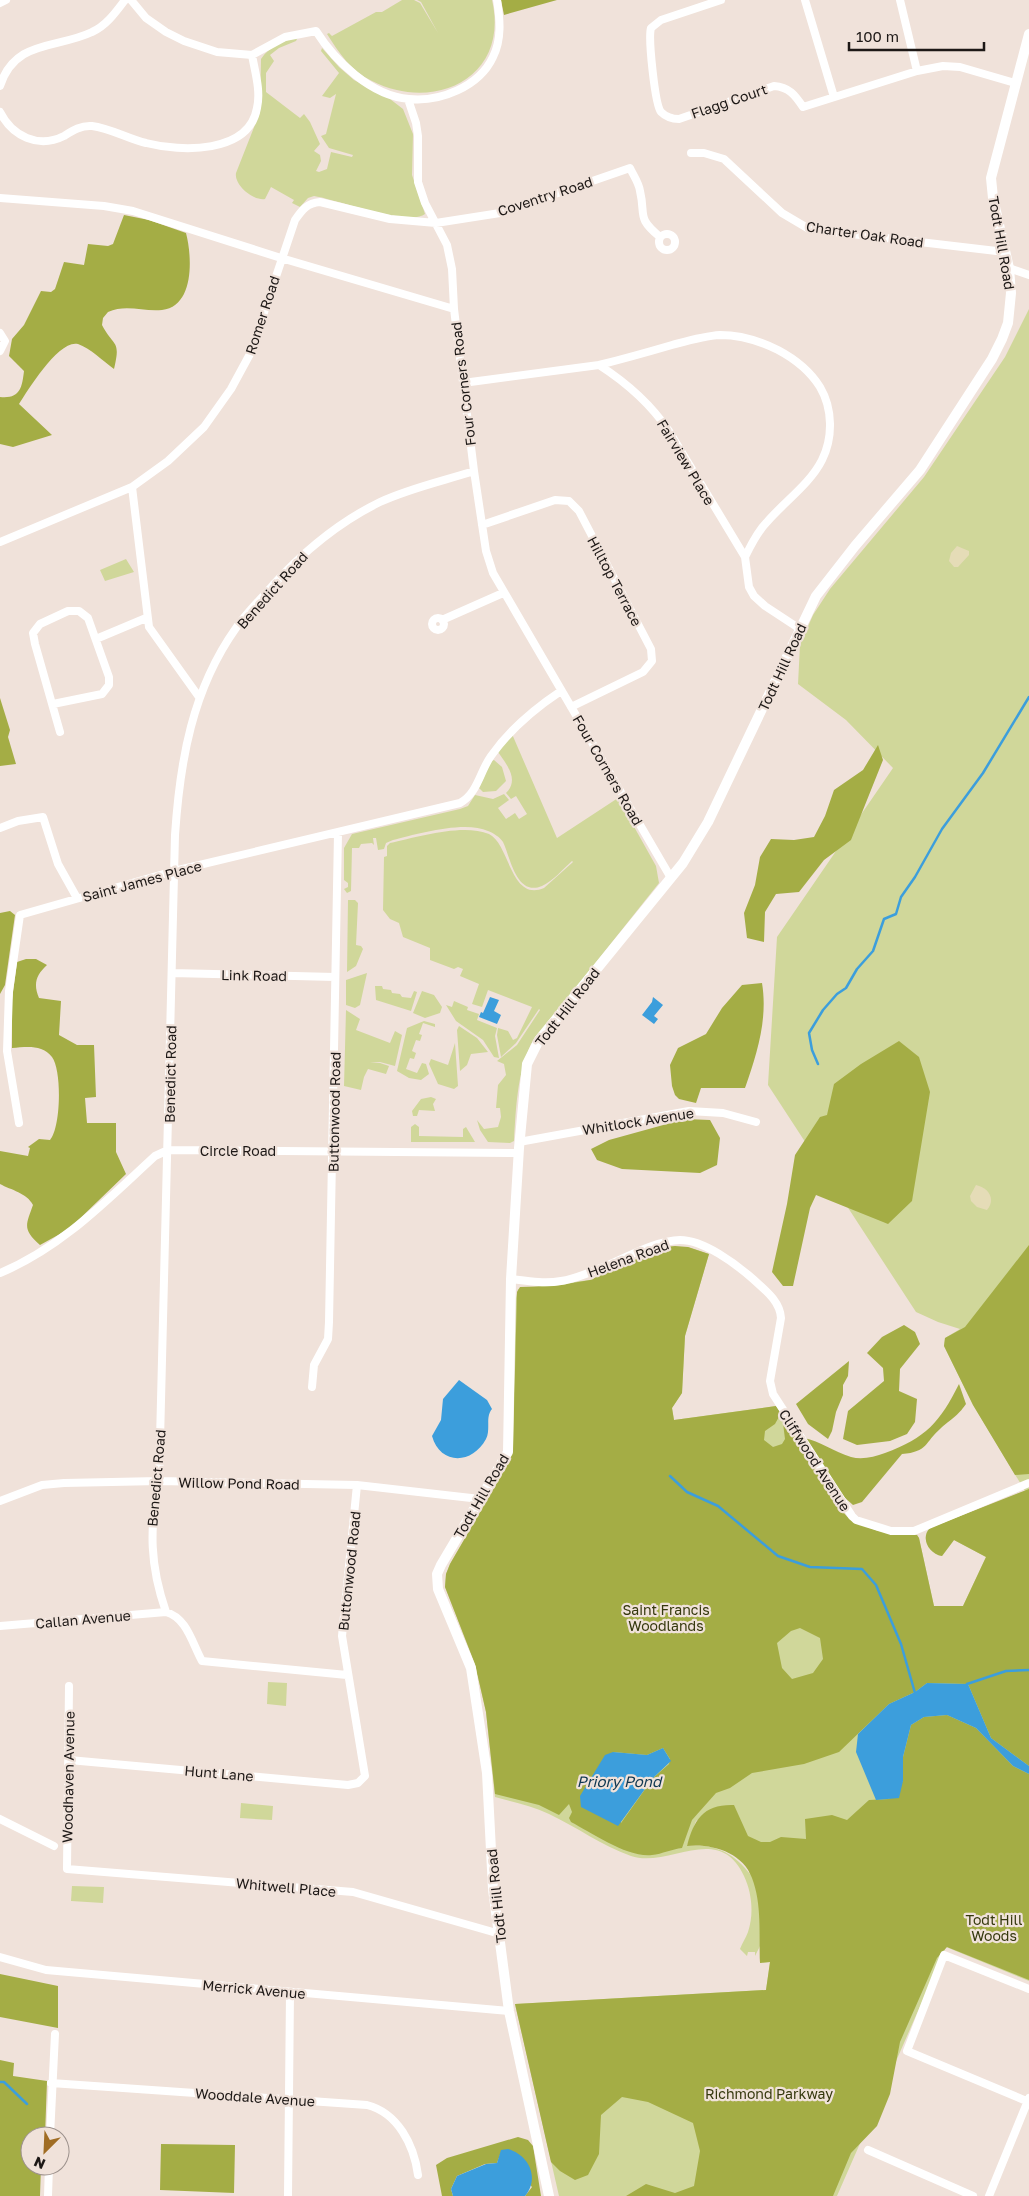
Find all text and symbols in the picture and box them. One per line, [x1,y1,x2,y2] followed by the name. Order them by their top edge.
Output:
[849,20,984,52] scale bar
[856,27,899,45] text: 100 m
[689,80,769,122] street label: Flagg Court
[495,173,595,219] street label: Coventry Road
[985,195,1019,291] street label: Todt Hill Road
[805,217,925,251] street label: Charter Oak Road
[241,274,283,356] street label: Romer Road
[447,321,479,447] street label: Four Corners Road
[654,416,718,508] street label: Fairview Place
[584,533,646,629] street label: Hilltop Terrace
[233,548,311,632] street label: Benedict Road
[754,620,810,714] street label: Todt Hill Road
[569,712,647,828] street label: Four Corners Road
[81,857,203,905] street label: Saint James Place
[531,964,603,1050] street label: Todt Hill Road
[221,966,287,984] street label: Link Road
[161,1025,179,1123] street label: Benedict Road
[324,1052,344,1172] street label: Buttonwood Road
[581,1104,695,1138] street label: Whitlock Avenue
[200,1142,276,1159] street label: Circle Road
[585,1235,671,1281] street label: Helena Road
[776,1406,854,1514] street label: Cliffwood Avenue
[143,1429,169,1527] street label: Benedict Road
[450,1451,512,1541] street label: Todt Hill Road
[178,1473,300,1493] street label: Willow Pond Road
[334,1510,364,1632] street label: Buttonwood Road
[622,1601,710,1634] park label: Saint Francis Woodlands
[35,1606,131,1632] street label: Callan Avenue
[58,1711,78,1843] street label: Woodhaven Avenue
[184,1762,254,1784] street label: Hunt Lane
[577,1772,663,1791] water label: Priory Pond
[483,1848,509,1944] street label: Todt Hill Road
[235,1874,337,1900] street label: Whitwell Place
[966,1911,1022,1944] park label: Todt Hill Woods
[202,1976,306,2002] street label: Merrick Avenue
[194,2084,316,2110] street label: Wooddale Avenue
[705,2085,833,2102] park label: Richmond Parkway
[20,2126,70,2176] north arrow
[31,2153,48,2173] text: N

